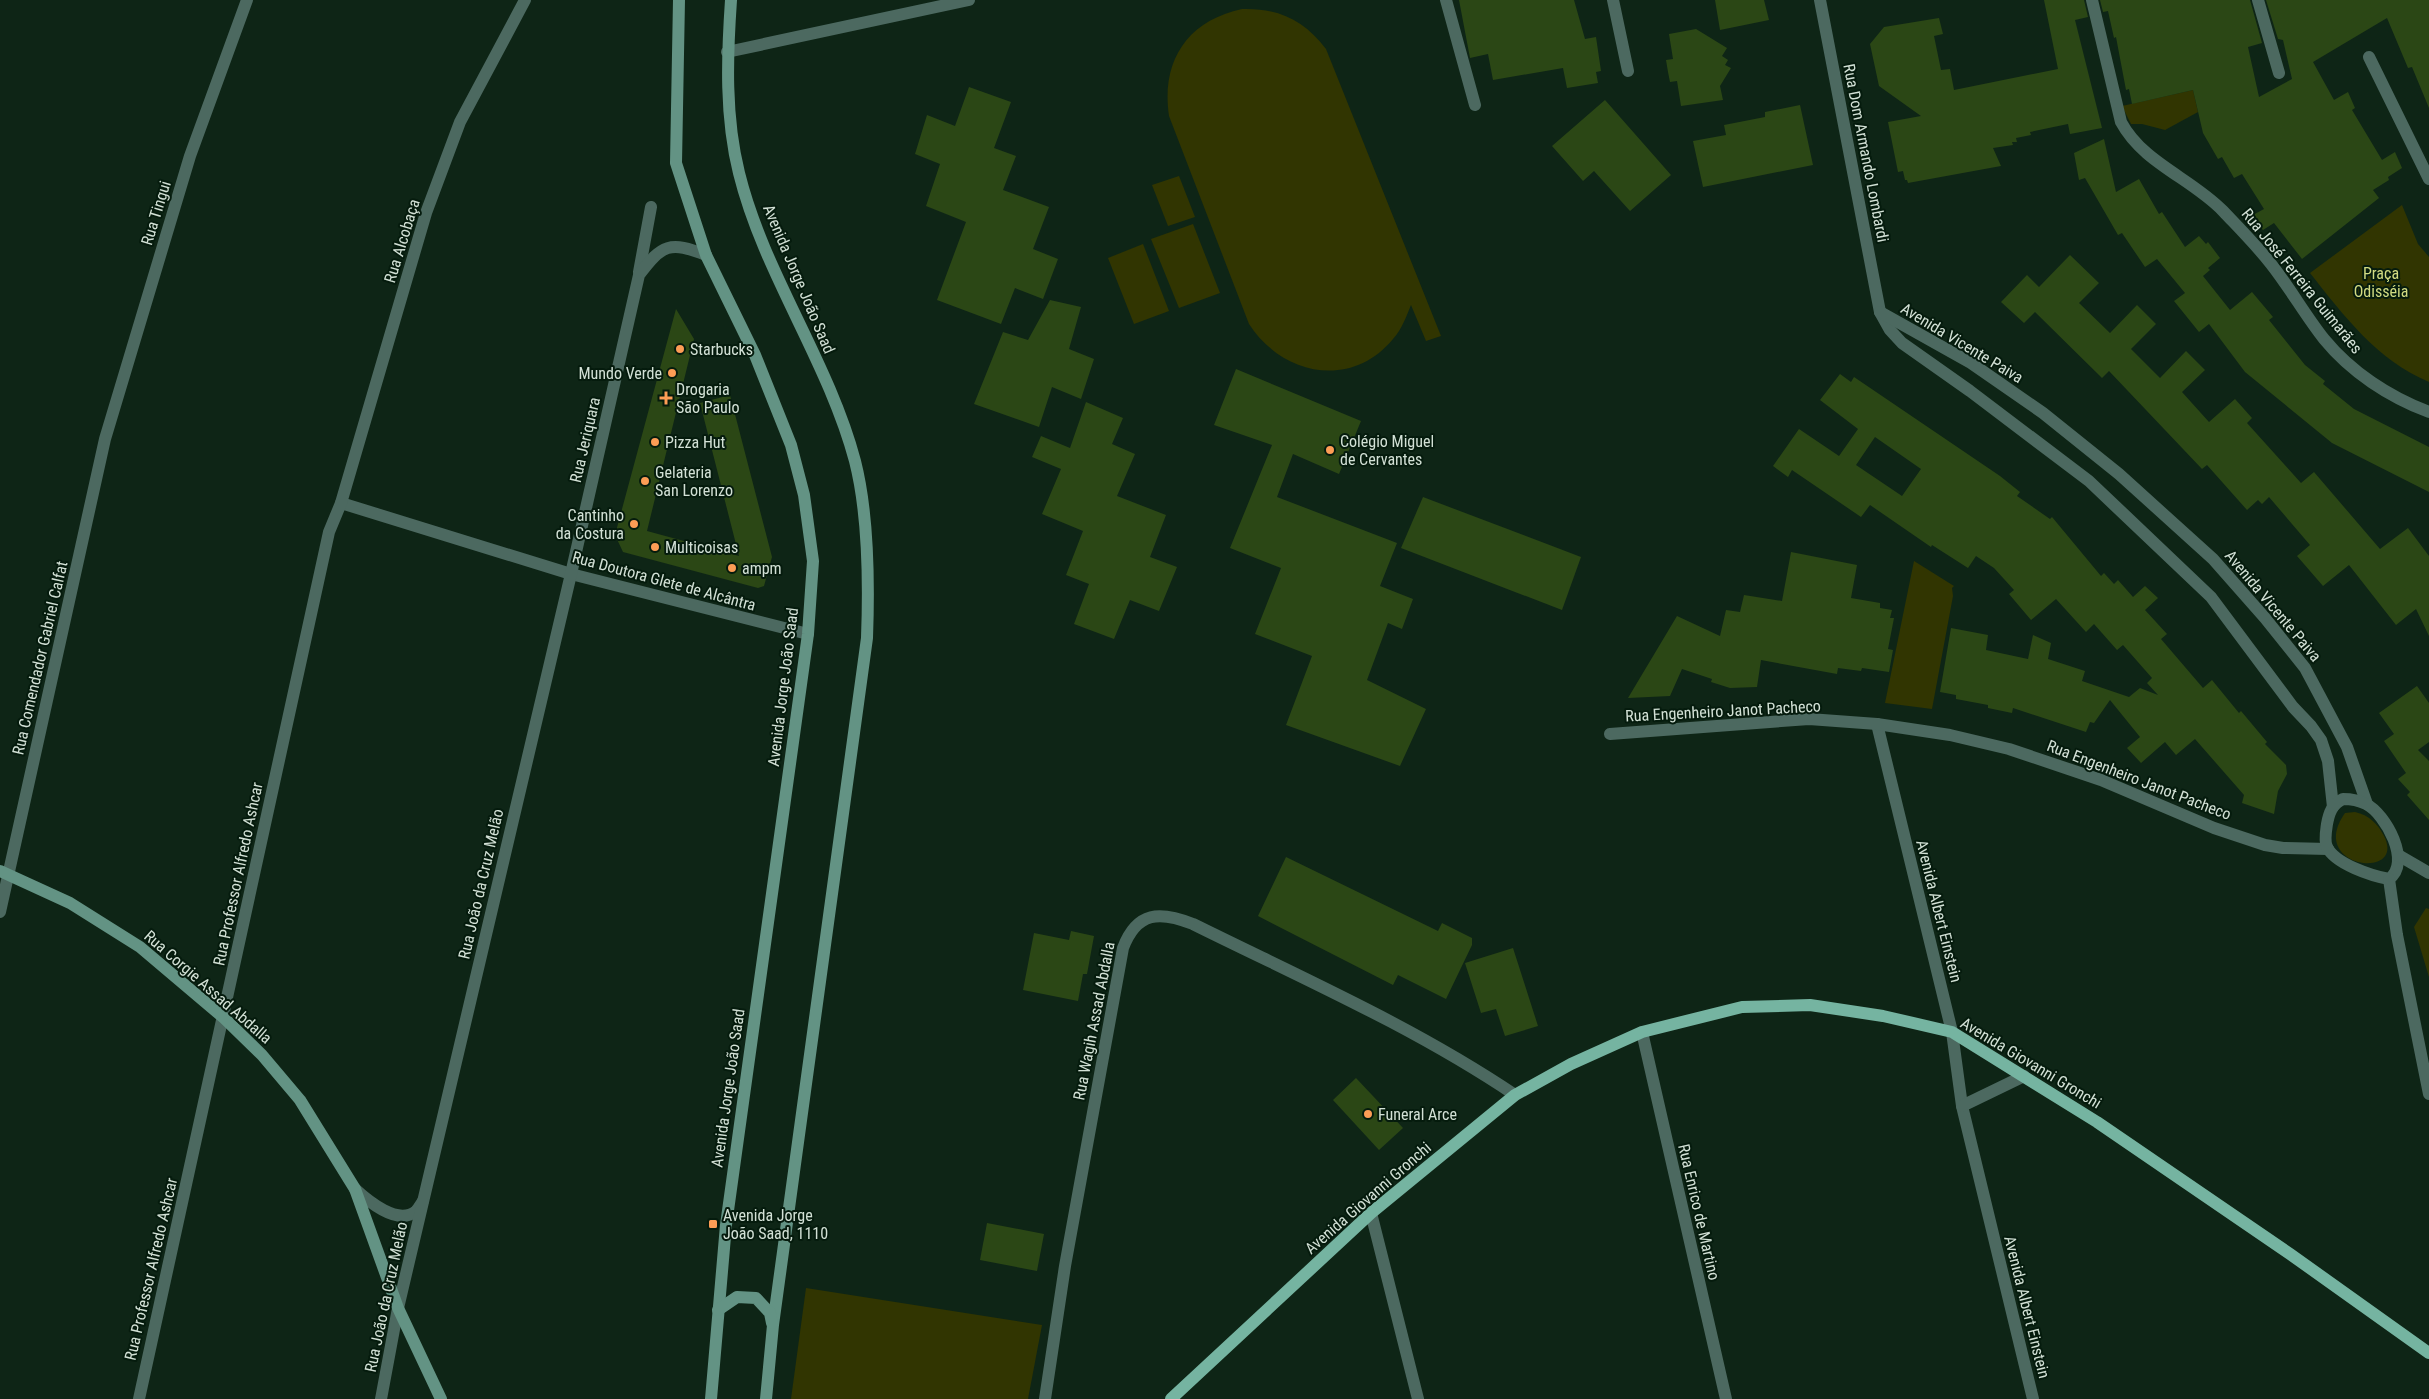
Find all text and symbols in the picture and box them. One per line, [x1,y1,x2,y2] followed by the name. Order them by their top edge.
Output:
[1839,62,1893,244] street label: Rua Dom Armando Lombardi
[137,179,175,247] street label: Rua Tingui
[380,197,424,285] street label: Rua Alcobaça
[759,202,839,356] street label: Avenida Jorge João Saad
[2238,205,2366,357] street label: Rua José Ferreira Guimarães
[2354,264,2408,301] park label: Praça Odisséia
[1897,299,2027,387] street label: Avenida Vicente Paiva
[690,340,753,359] place label: Starbucks
[674,343,686,355] marker: Starbucks
[579,364,662,383] place label: Mundo Verde
[666,367,678,379] marker: Mundo Verde
[676,380,740,417] place label: Drogaria São Paulo
[660,392,672,404] marker: Drogaria São Paulo
[566,395,604,485] street label: Rua Jeriquara
[1340,432,1434,469] place label: Colégio Miguel de Cervantes
[665,433,726,452] place label: Pizza Hut
[649,436,661,448] marker: Pizza Hut
[1324,444,1336,456] marker: Colégio Miguel de Cervantes
[655,463,733,500] place label: Gelateria San Lorenzo
[639,475,651,487] marker: Gelateria San Lorenzo
[556,506,624,543] place label: Cantinho da Costura
[628,518,640,530] marker: Cantinho da Costura
[665,538,738,557] place label: Multicoisas
[649,541,661,553] marker: Multicoisas
[2221,546,2325,666] street label: Avenida Vicente Paiva
[570,547,758,615] street label: Rua Doutora Glete de Alcântra
[8,559,72,757] street label: Rua Comendador Gabriel Calfat
[742,559,782,578] place label: ampm
[726,562,738,574] marker: ampm
[764,606,802,768] street label: Avenida Jorge João Saad
[1625,696,1821,726] street label: Rua Engenheiro Janot Pacheco
[2044,736,2234,824] street label: Rua Engenheiro Janot Pacheco
[209,781,267,967] street label: Rua Professor Alfredo Ashcar
[455,807,507,961] street label: Rua João da Cruz Melão
[1912,838,1966,984] street label: Avenida Albert Einstein
[140,926,276,1048] street label: Rua Corgie Assad Abdalla
[1069,940,1119,1102] street label: Rua Wagih Assad Abdalla
[707,1007,749,1169] street label: Avenida Jorge João Saad
[1957,1013,2105,1113] street label: Avenida Giovanni Gronchi
[1378,1105,1457,1124] place label: Funeral Arce
[1362,1108,1374,1120] marker: Funeral Arce
[1301,1138,1435,1258] street label: Avenida Giovanni Gronchi
[1674,1142,1724,1282] street label: Rua Enrico de Martino
[121,1176,181,1362] street label: Rua Professor Alfredo Ashcar
[723,1206,828,1243] place label: Avenida Jorge João Saad, 1110
[707,1218,719,1230] marker: Avenida Jorge João Saad, 1110
[361,1220,411,1374] street label: Rua João da Cruz Melão
[2000,1234,2054,1380] street label: Avenida Albert Einstein

